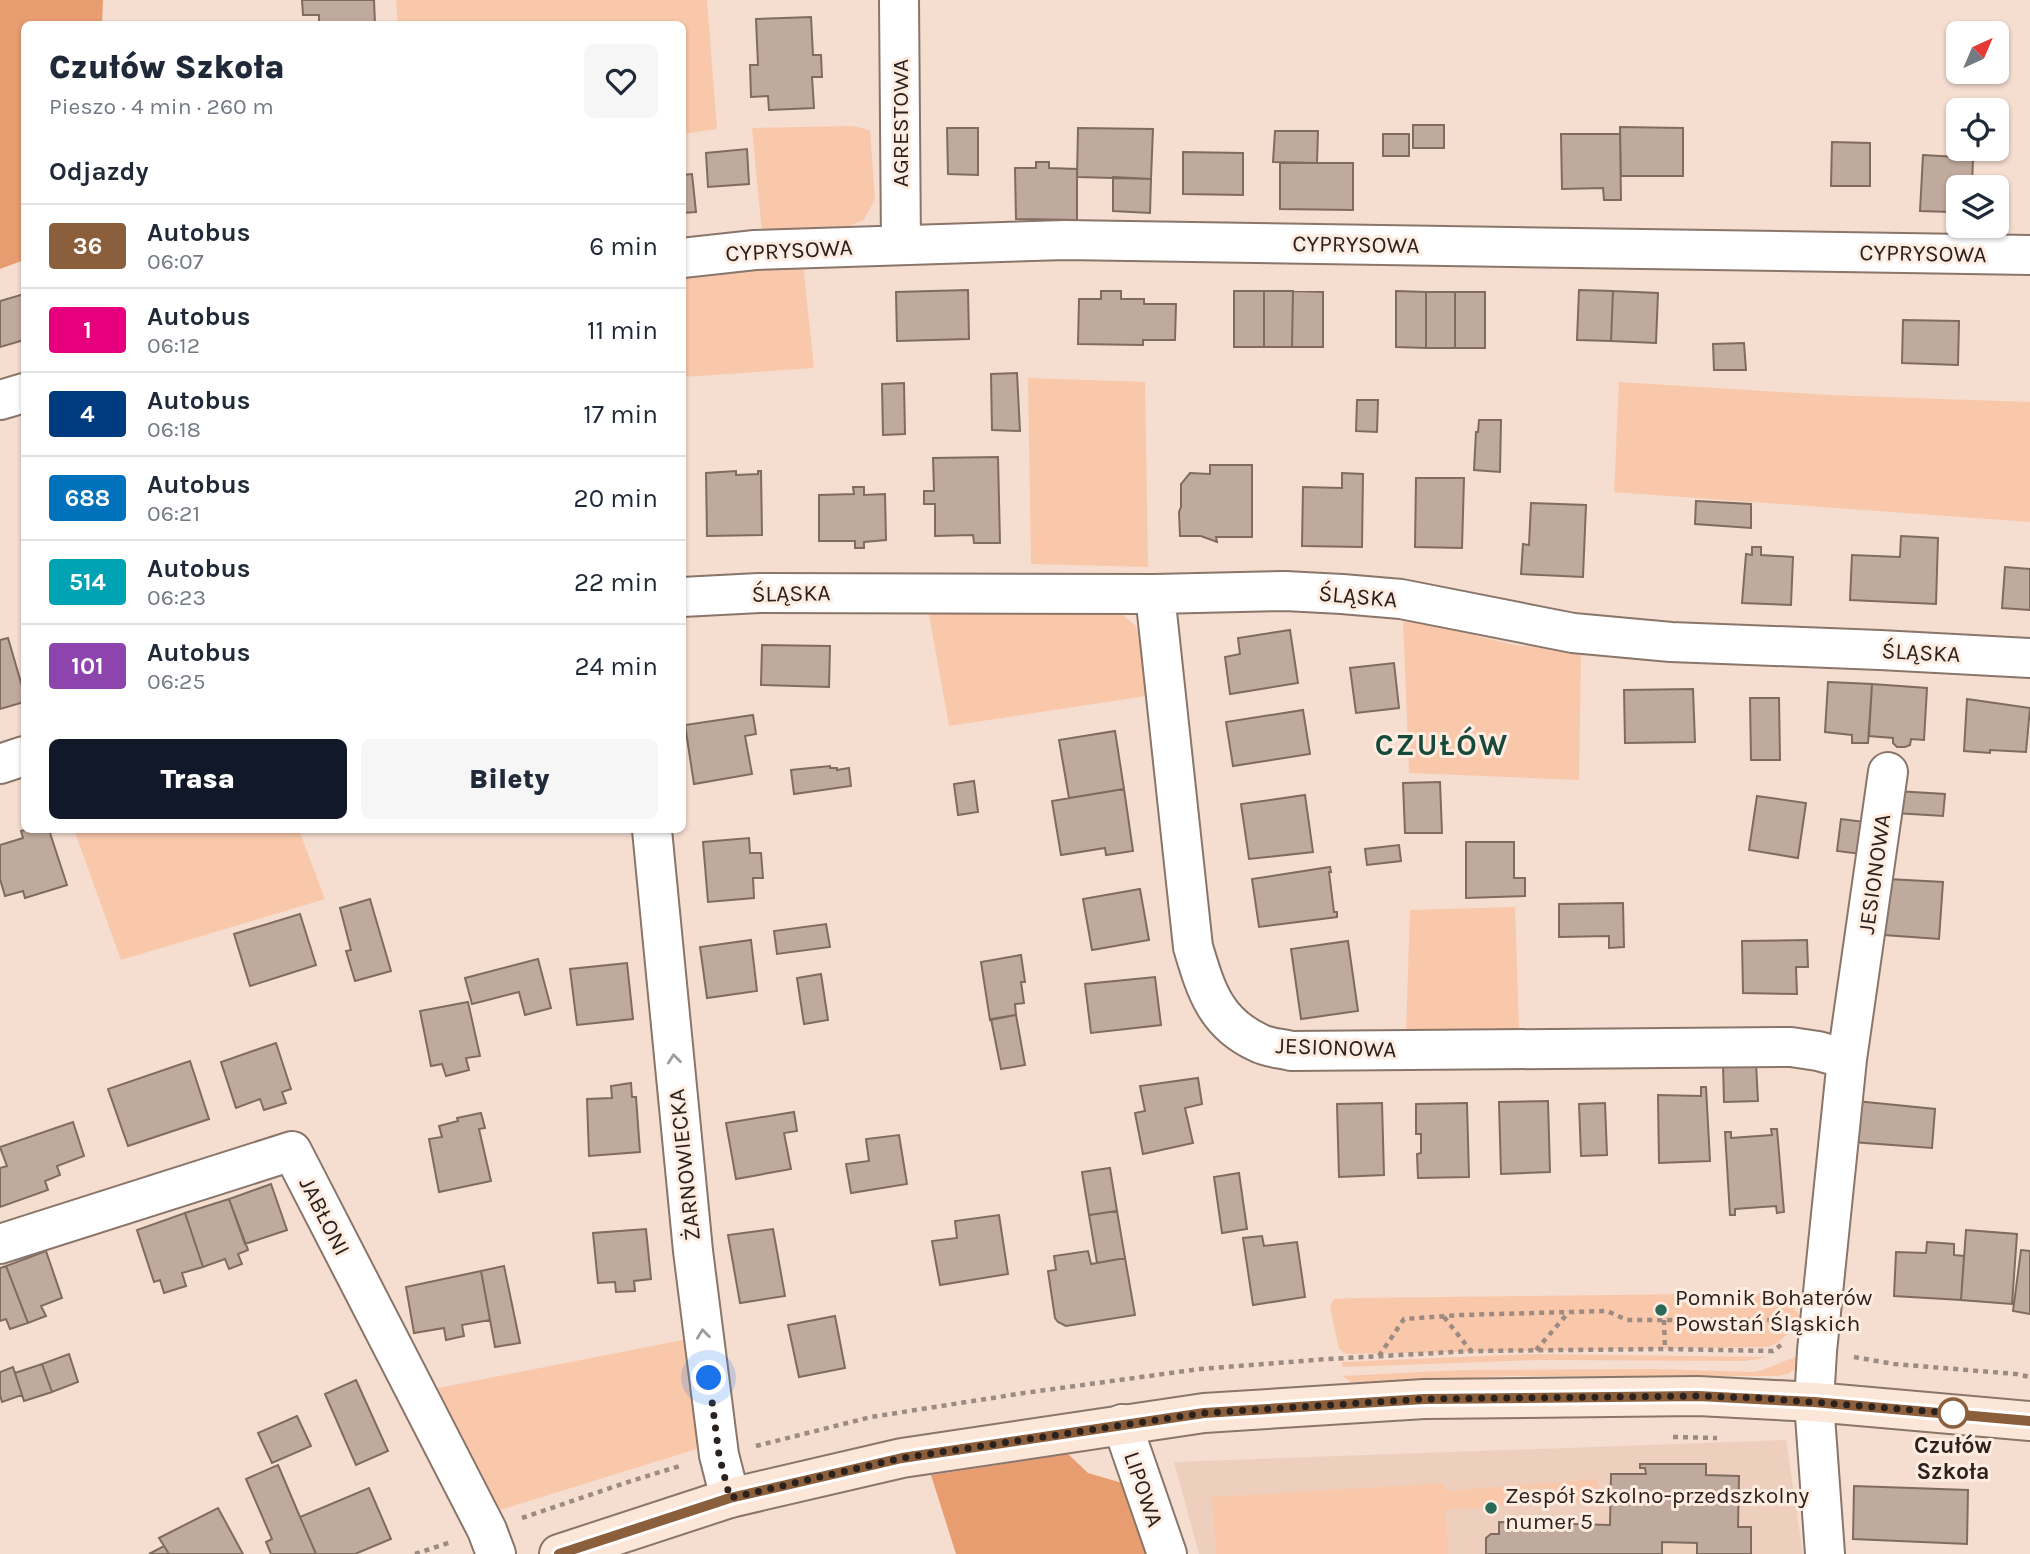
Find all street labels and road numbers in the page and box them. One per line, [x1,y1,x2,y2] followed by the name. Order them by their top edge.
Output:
[887,59,914,187] street label: AGRESTOWA
[1292,230,1420,259] street label: CYPRYSOWA
[725,234,853,267] street label: CYPRYSOWA
[1859,239,1987,268] street label: CYPRYSOWA
[751,579,831,608] street label: ŚLĄSKA
[1317,580,1398,613] street label: ŚLĄSKA
[1881,637,1961,668] street label: ŚLĄSKA
[1853,812,1896,936] street label: JESIONOWA
[1275,1032,1397,1063] street label: JESIONOWA
[663,1088,706,1242] street label: ŻARNOWIECKA
[293,1172,356,1260] street label: JABŁONI
[1118,1448,1169,1530] street label: LIPOWA

